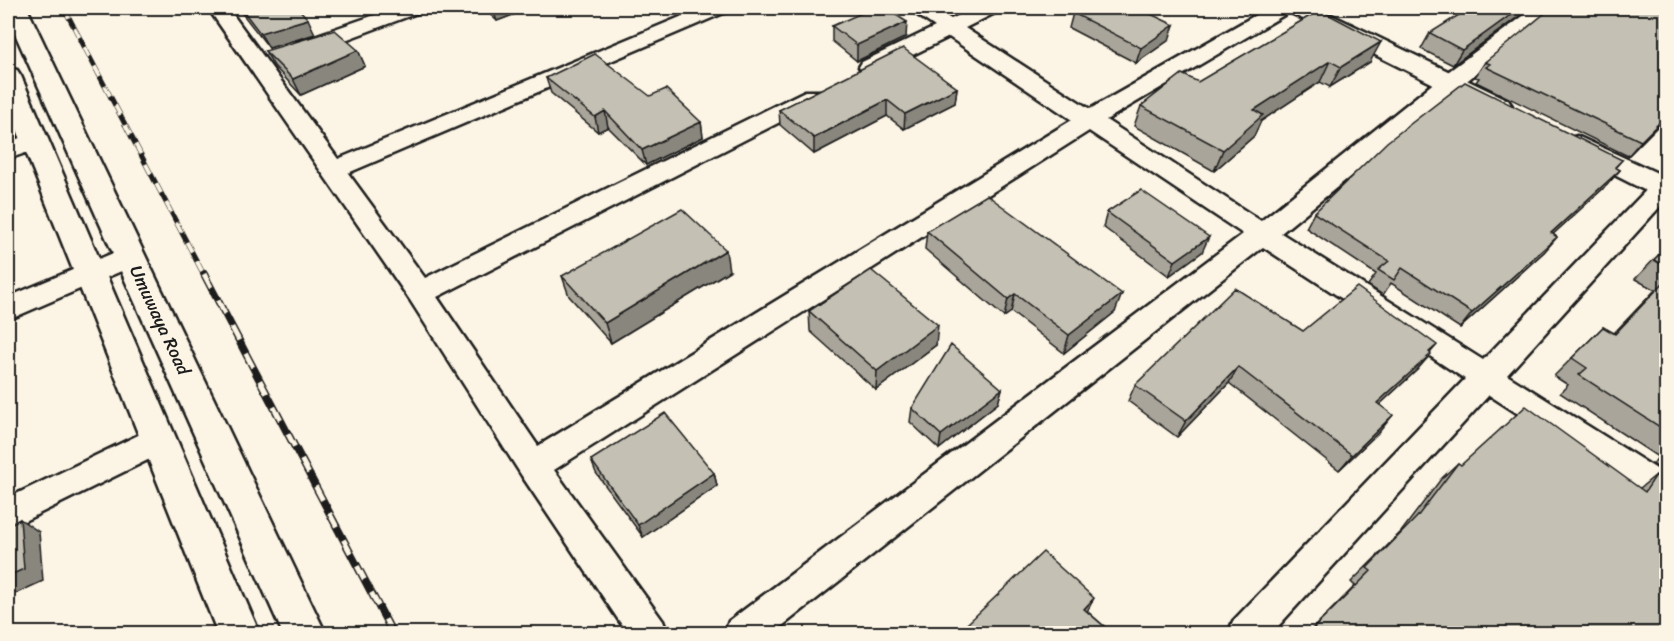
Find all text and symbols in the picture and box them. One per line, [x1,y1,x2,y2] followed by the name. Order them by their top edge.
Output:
[120,260,200,382] street label: Umuwaya Road

